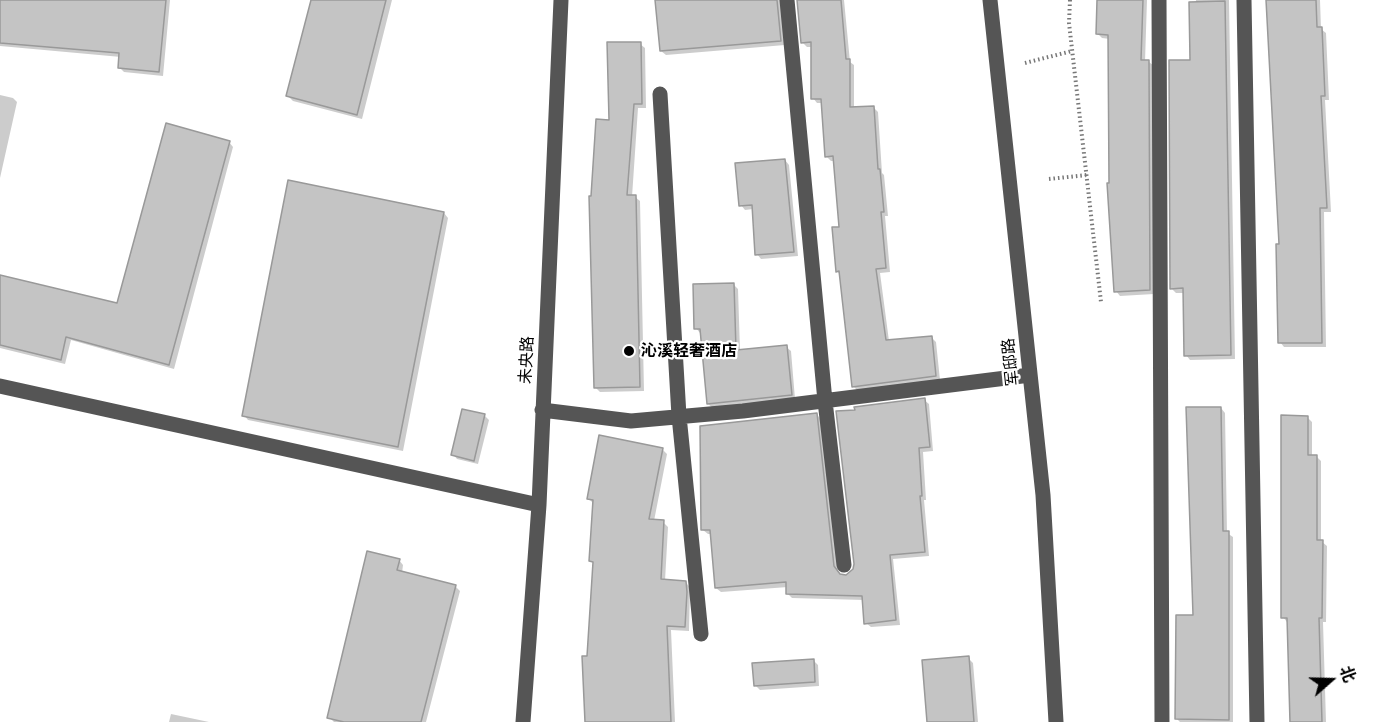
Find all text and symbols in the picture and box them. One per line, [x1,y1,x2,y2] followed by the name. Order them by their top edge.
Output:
[516,336,538,384] street label: 未央路
[999,337,1023,387] street label: 军邸路
[641,341,737,361] place label: 沁溪轻奢酒店
[622,344,636,358] marker: 沁溪轻奢酒店
[1301,650,1361,710] north arrow
[1336,663,1360,685] text: 北

